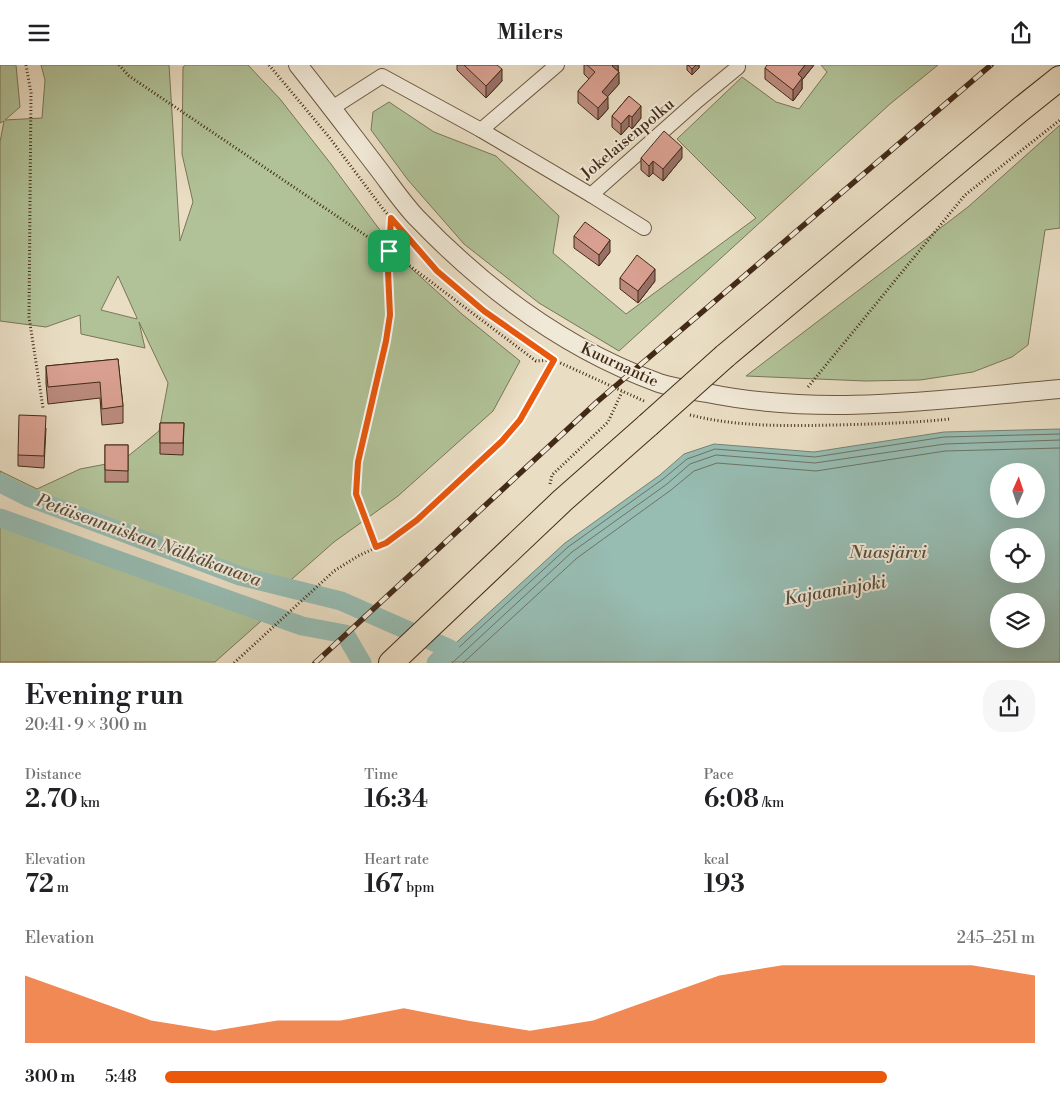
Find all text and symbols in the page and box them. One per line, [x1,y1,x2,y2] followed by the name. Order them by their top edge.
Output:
[25,19,53,47] icon: menu
[497,19,563,46] text: Milers
[1007,19,1035,47] icon: share
[576,94,678,184] street label: Jokelaisenpolku
[368,230,410,272] pin
[375,237,403,265] icon: arrive
[577,338,662,392] street label: Kuurnantie
[990,463,1045,517] north arrow
[990,463,1045,648] map controls
[32,489,265,592] water label: Petäisennniskan Nälkäkanava
[990,528,1045,583] button: locate
[848,541,927,564] water label: Nuasjärvi
[782,570,889,611] water label: Kajaaninjoki
[990,593,1045,648] button: layers
[25,678,184,713] text: Evening run
[983,680,1035,732] button: share
[25,715,147,735] text: 20:41 · 9 × 300 m
[25,766,82,784] text: Distance
[364,766,398,784] text: Time
[704,766,734,784] text: Pace
[25,784,78,815] text: 2.70
[364,784,428,815] text: 16:34
[704,784,759,815] text: 6:08
[78,794,100,812] text: km
[759,794,784,812] text: /km
[25,851,86,869] text: Elevation
[364,851,429,869] text: Heart rate
[704,851,729,869] text: kcal
[25,869,54,900] text: 72
[364,869,403,900] text: 167
[704,869,745,900] text: 193
[54,879,69,897] text: m
[403,879,435,897] text: bpm
[25,928,94,948] text: Elevation
[957,928,1035,948] text: 245–251 m
[25,1067,75,1087] text: 300 m
[105,1067,137,1087] text: 5:48

